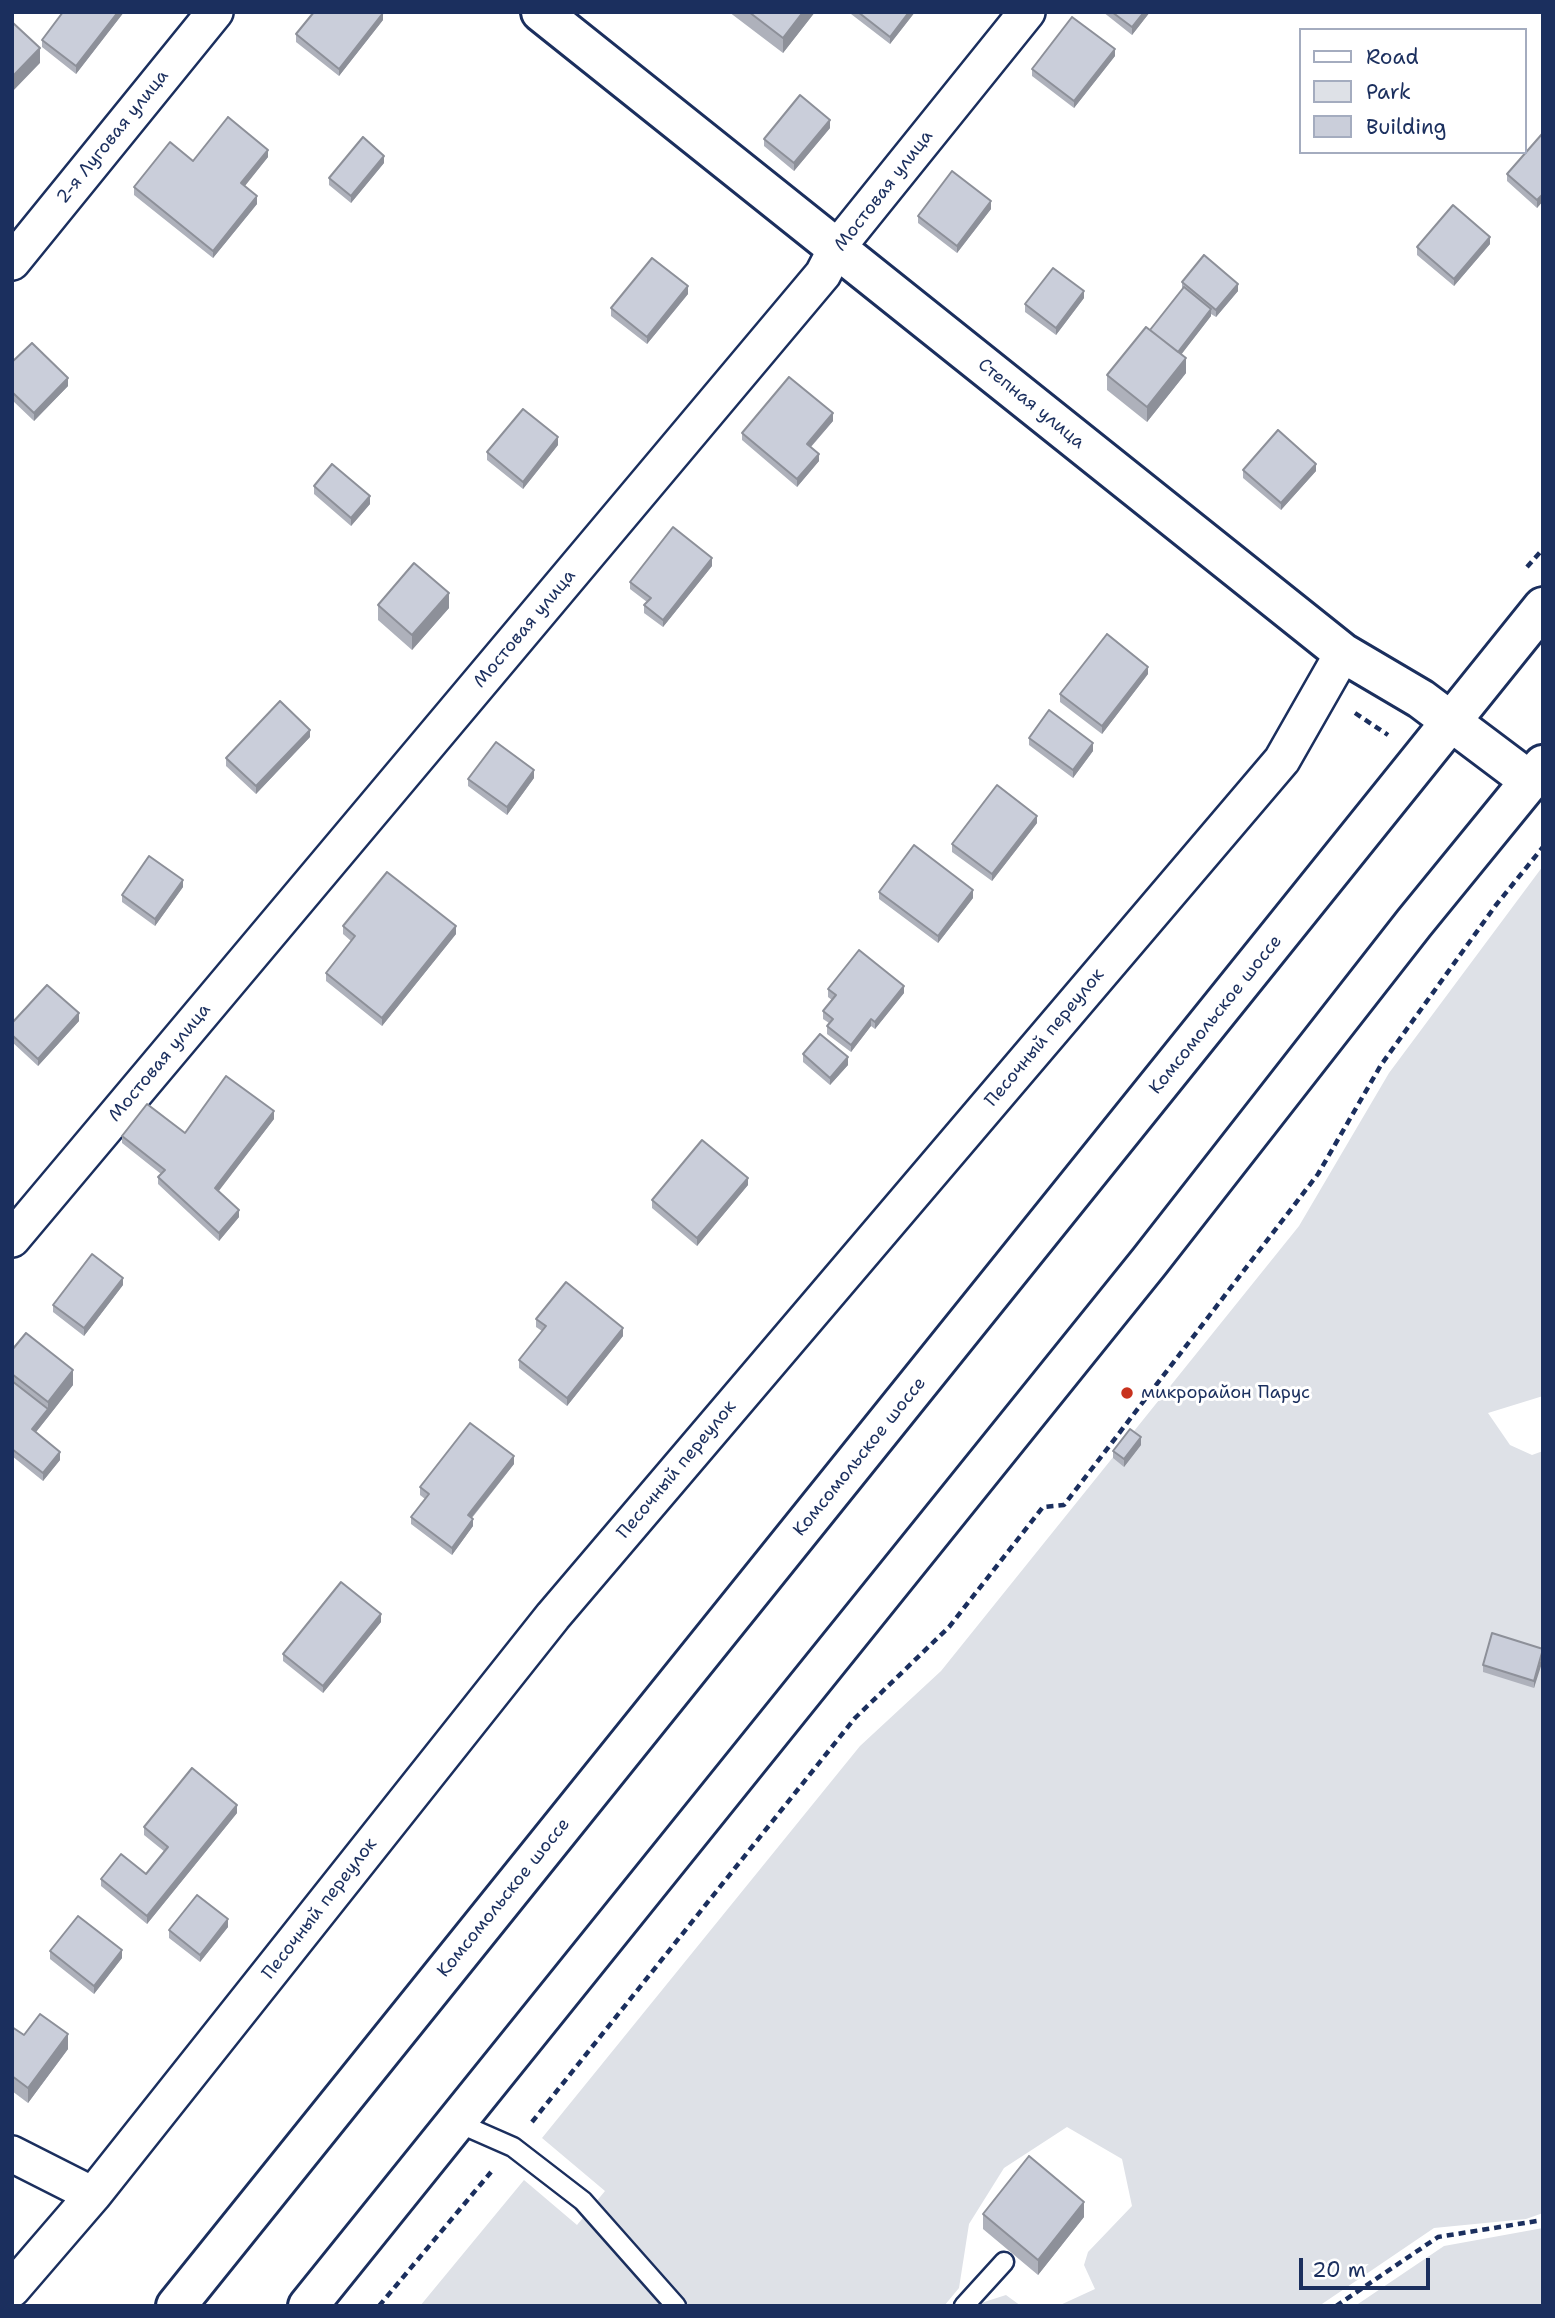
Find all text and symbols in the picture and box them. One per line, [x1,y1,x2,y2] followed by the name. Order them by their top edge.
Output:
[1300,28,1527,154] legend
[1366,43,1419,71] text: Road
[52,66,174,208] street label: 2-я Луговая улица
[1366,78,1411,106] text: Park
[1366,113,1446,141] text: Building
[830,126,938,256] street label: Мостовая улица
[973,354,1089,454] street label: Степная улица
[469,566,581,692] street label: Мостовая улица
[1145,931,1287,1099] street label: Комсомольское шоссе
[981,965,1109,1111] street label: Песочный переулок
[104,1000,216,1126] street label: Мостовая улица
[789,1373,931,1541] street label: Комсомольское шоссе
[1141,1382,1310,1404] place label: микрорайон Парус
[1119,1385,1135,1401] marker: микрорайон Парус
[613,1397,741,1543] street label: Песочный переулок
[433,1814,575,1982] street label: Комсомольское шоссе
[258,1834,382,1984] street label: Песочный переулок
[1303,2244,1434,2288] scale bar
[1312,2256,1366,2284] text: 20 m

